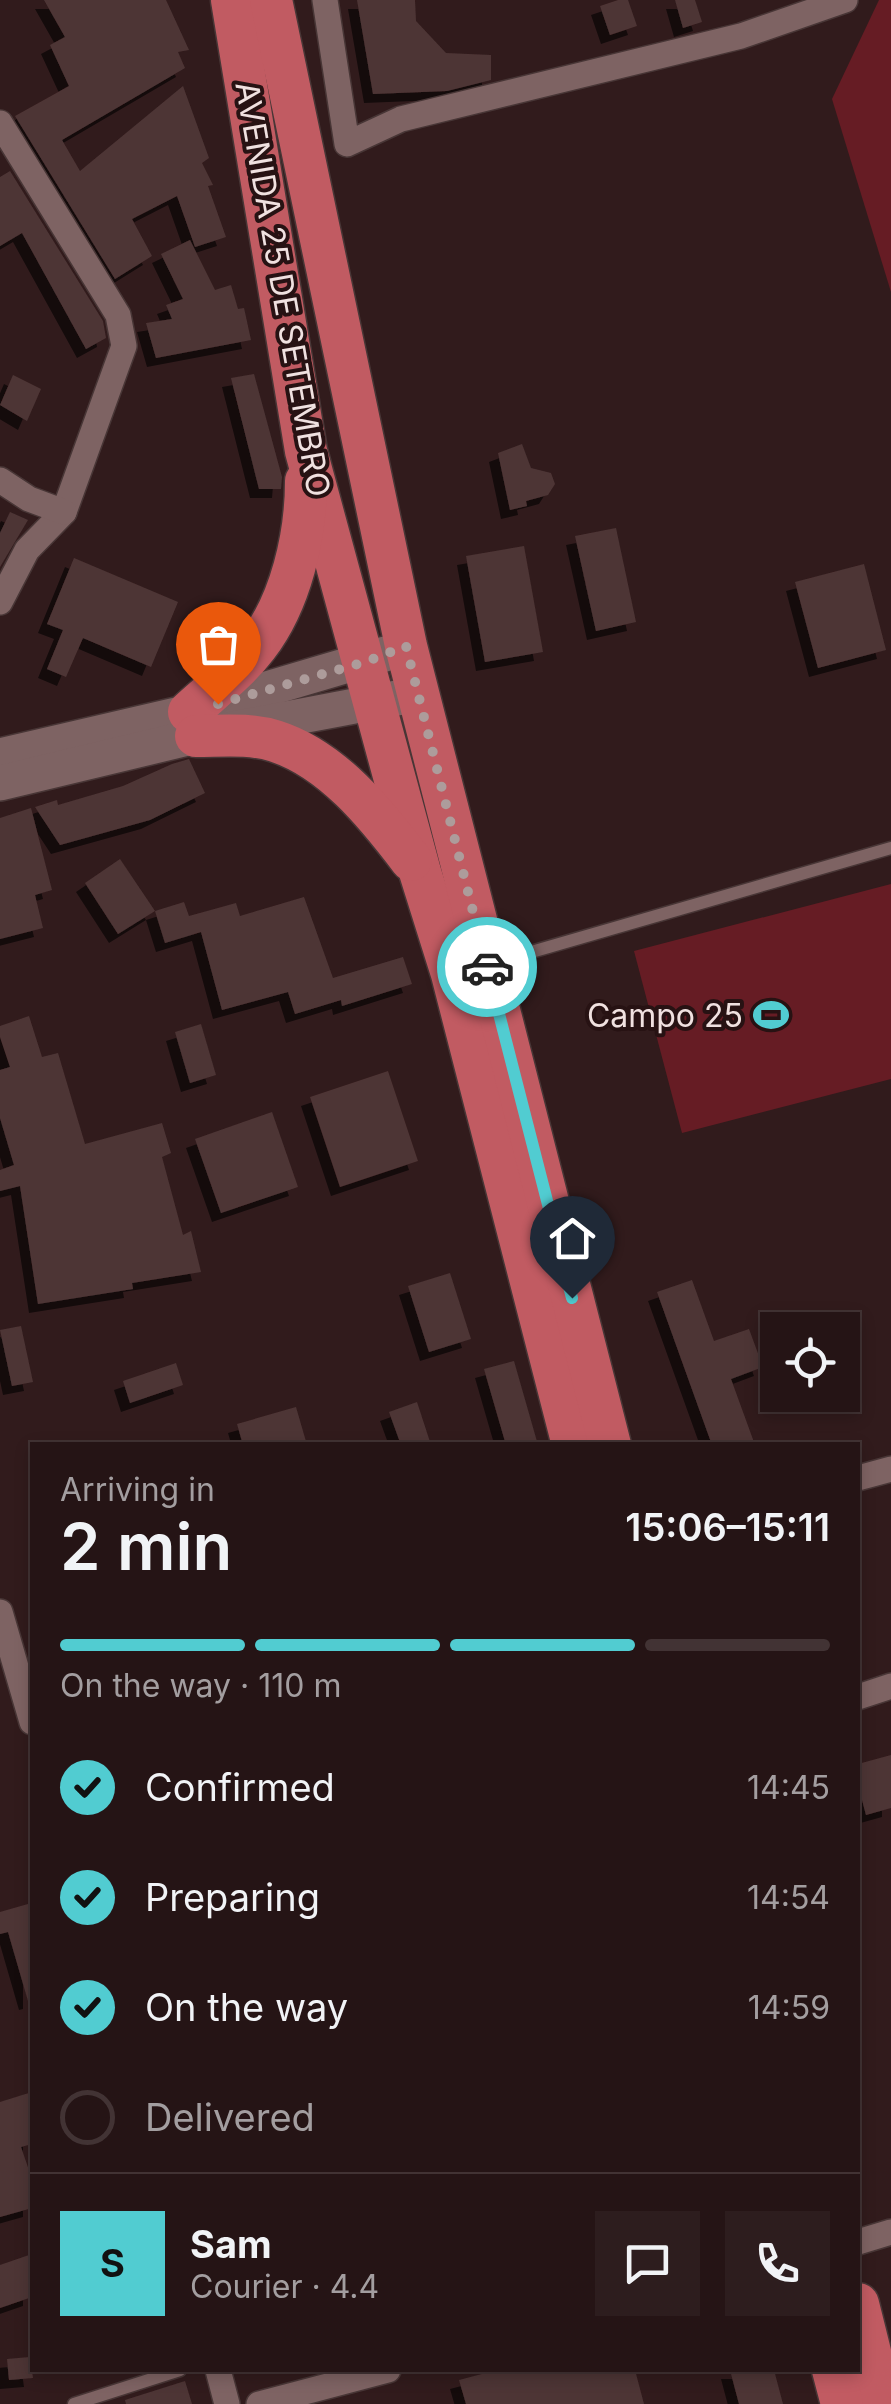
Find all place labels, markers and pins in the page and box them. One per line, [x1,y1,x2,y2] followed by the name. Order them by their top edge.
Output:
[176,602,261,705] pin
[587,996,743,1035] place label: Campo 25
[752,996,790,1034] sports icon: Campo 25
[530,1196,615,1299] pin

